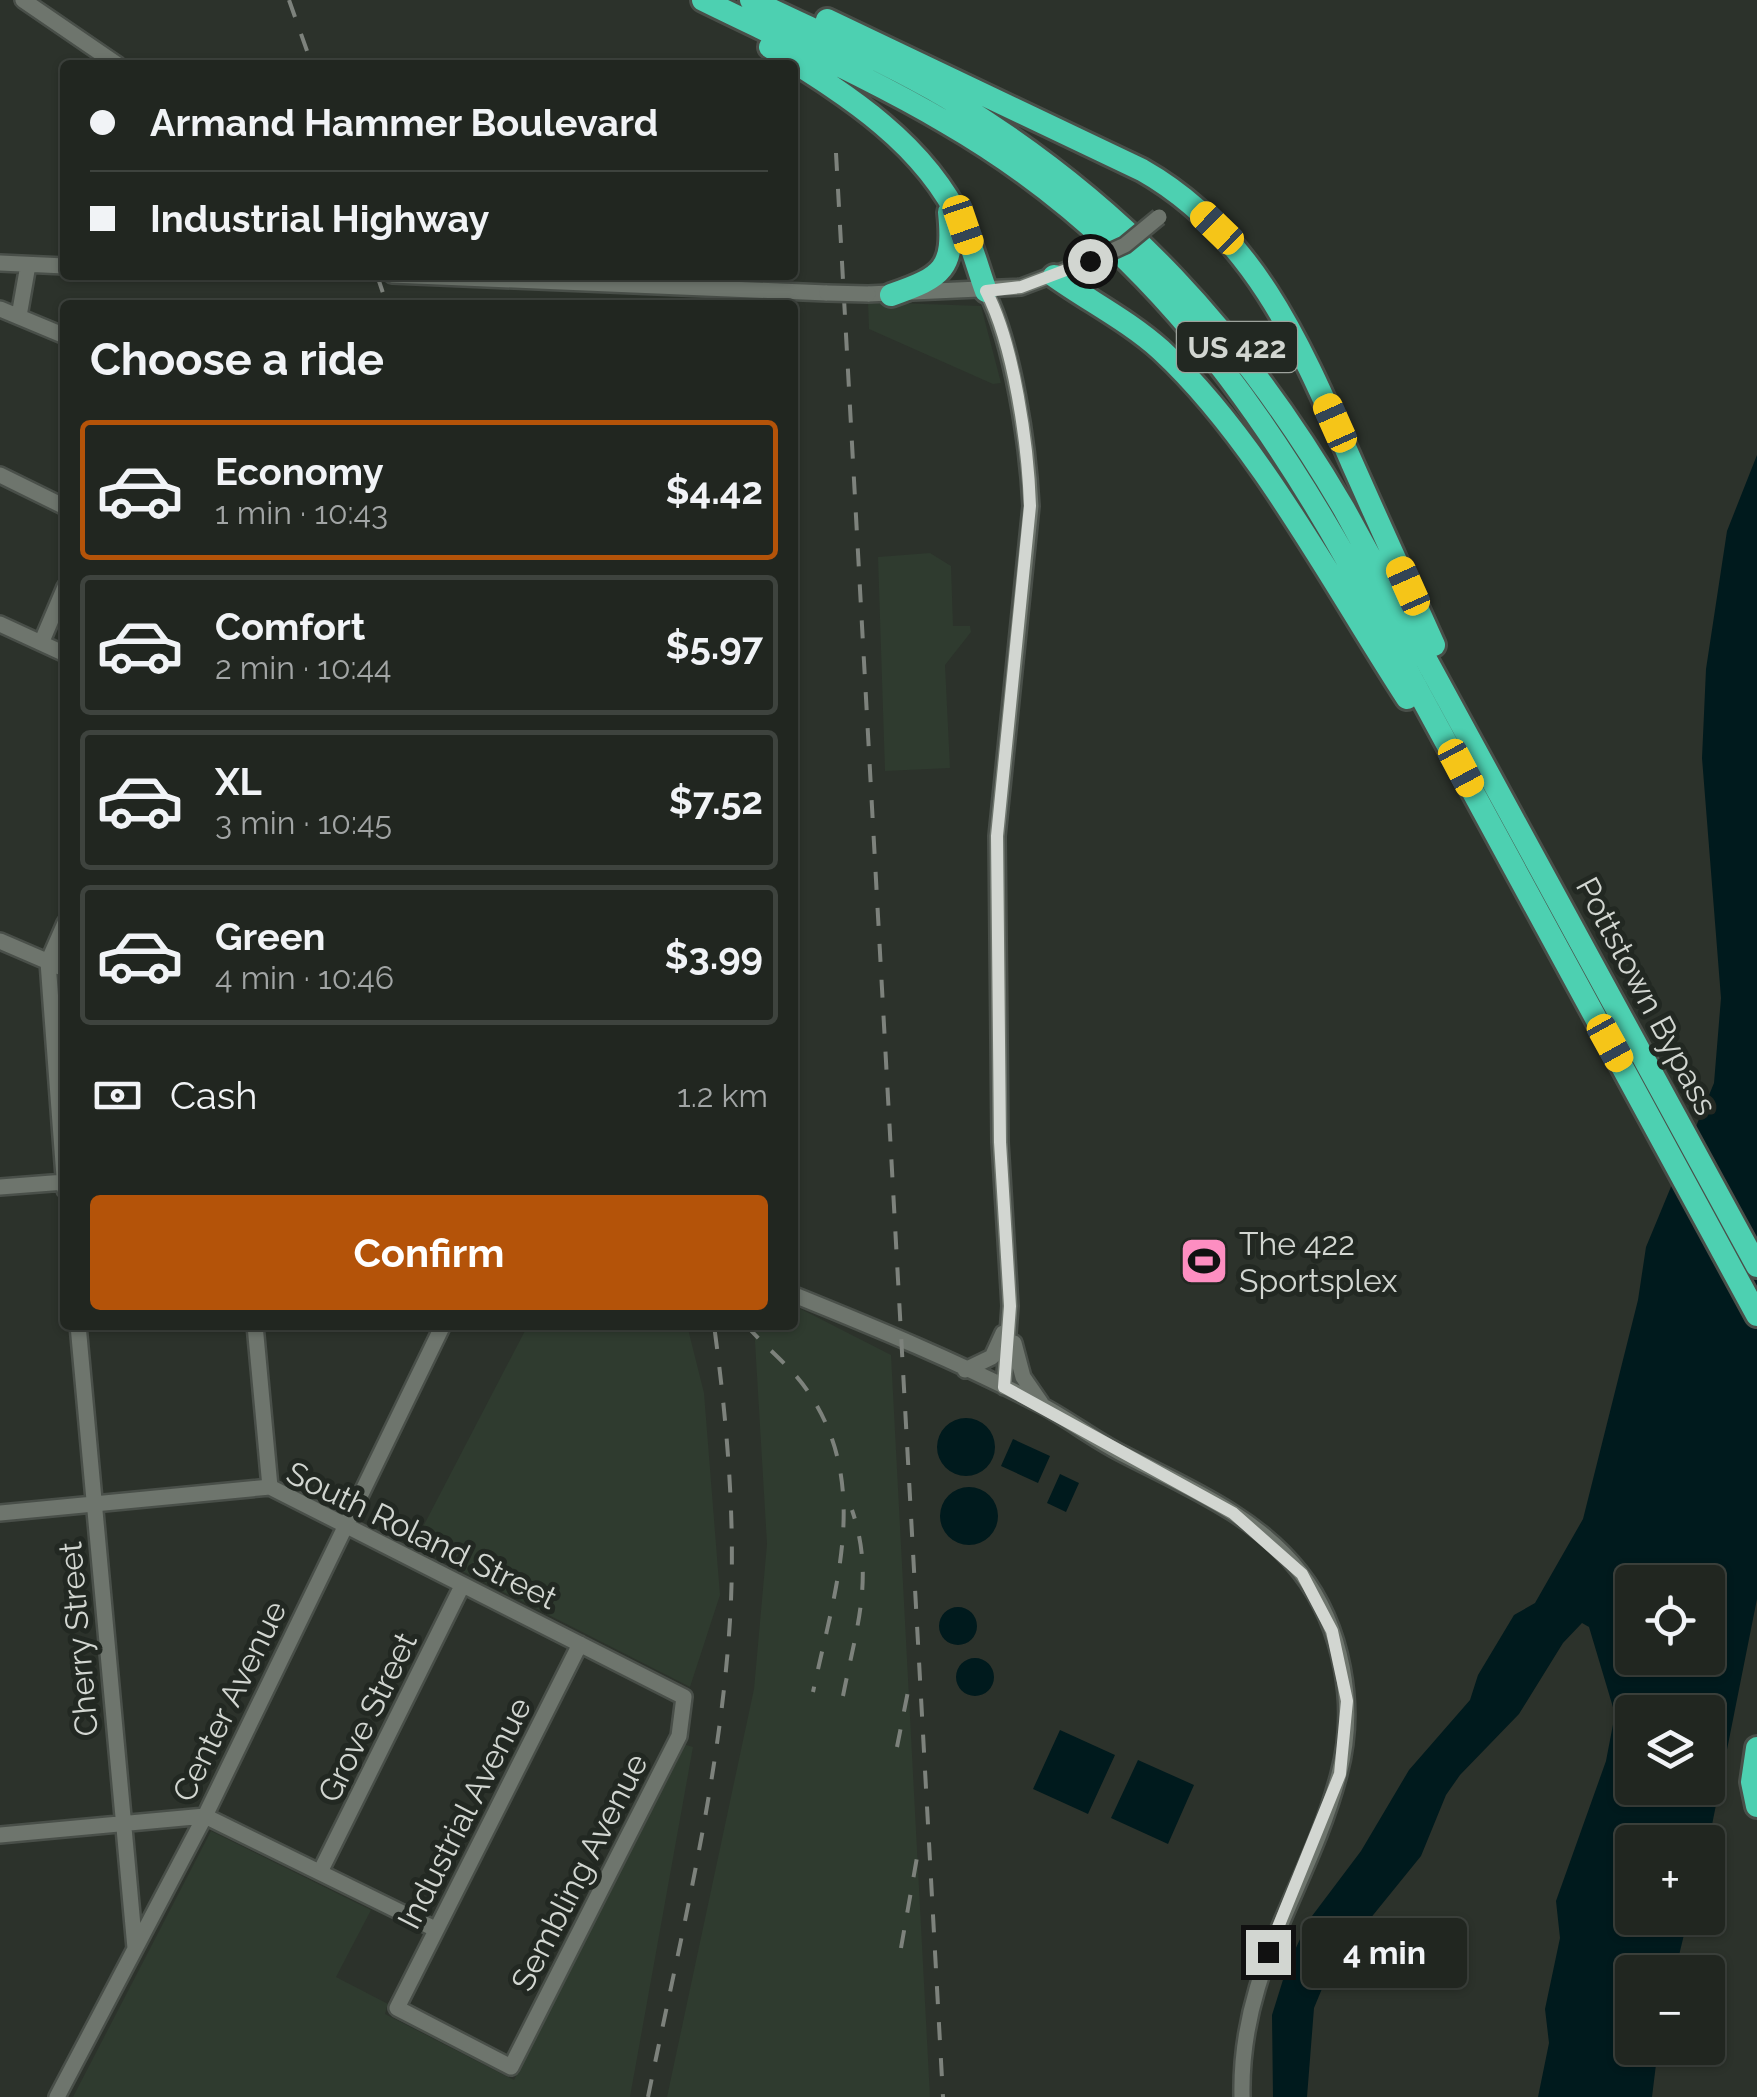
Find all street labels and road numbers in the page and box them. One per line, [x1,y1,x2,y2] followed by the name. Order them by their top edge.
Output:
[1177,322,1297,372] road number: US 422
[1569,871,1725,1121] street label: Pottstown Bypass
[281,1453,563,1617] street label: South Roland Street
[51,1540,105,1738] street label: Cherry Street
[165,1595,293,1807] street label: Center Avenue
[310,1626,424,1808] street label: Grove Street
[390,1691,538,1935] street label: Industrial Avenue
[503,1747,655,1997] street label: Sembling Avenue

